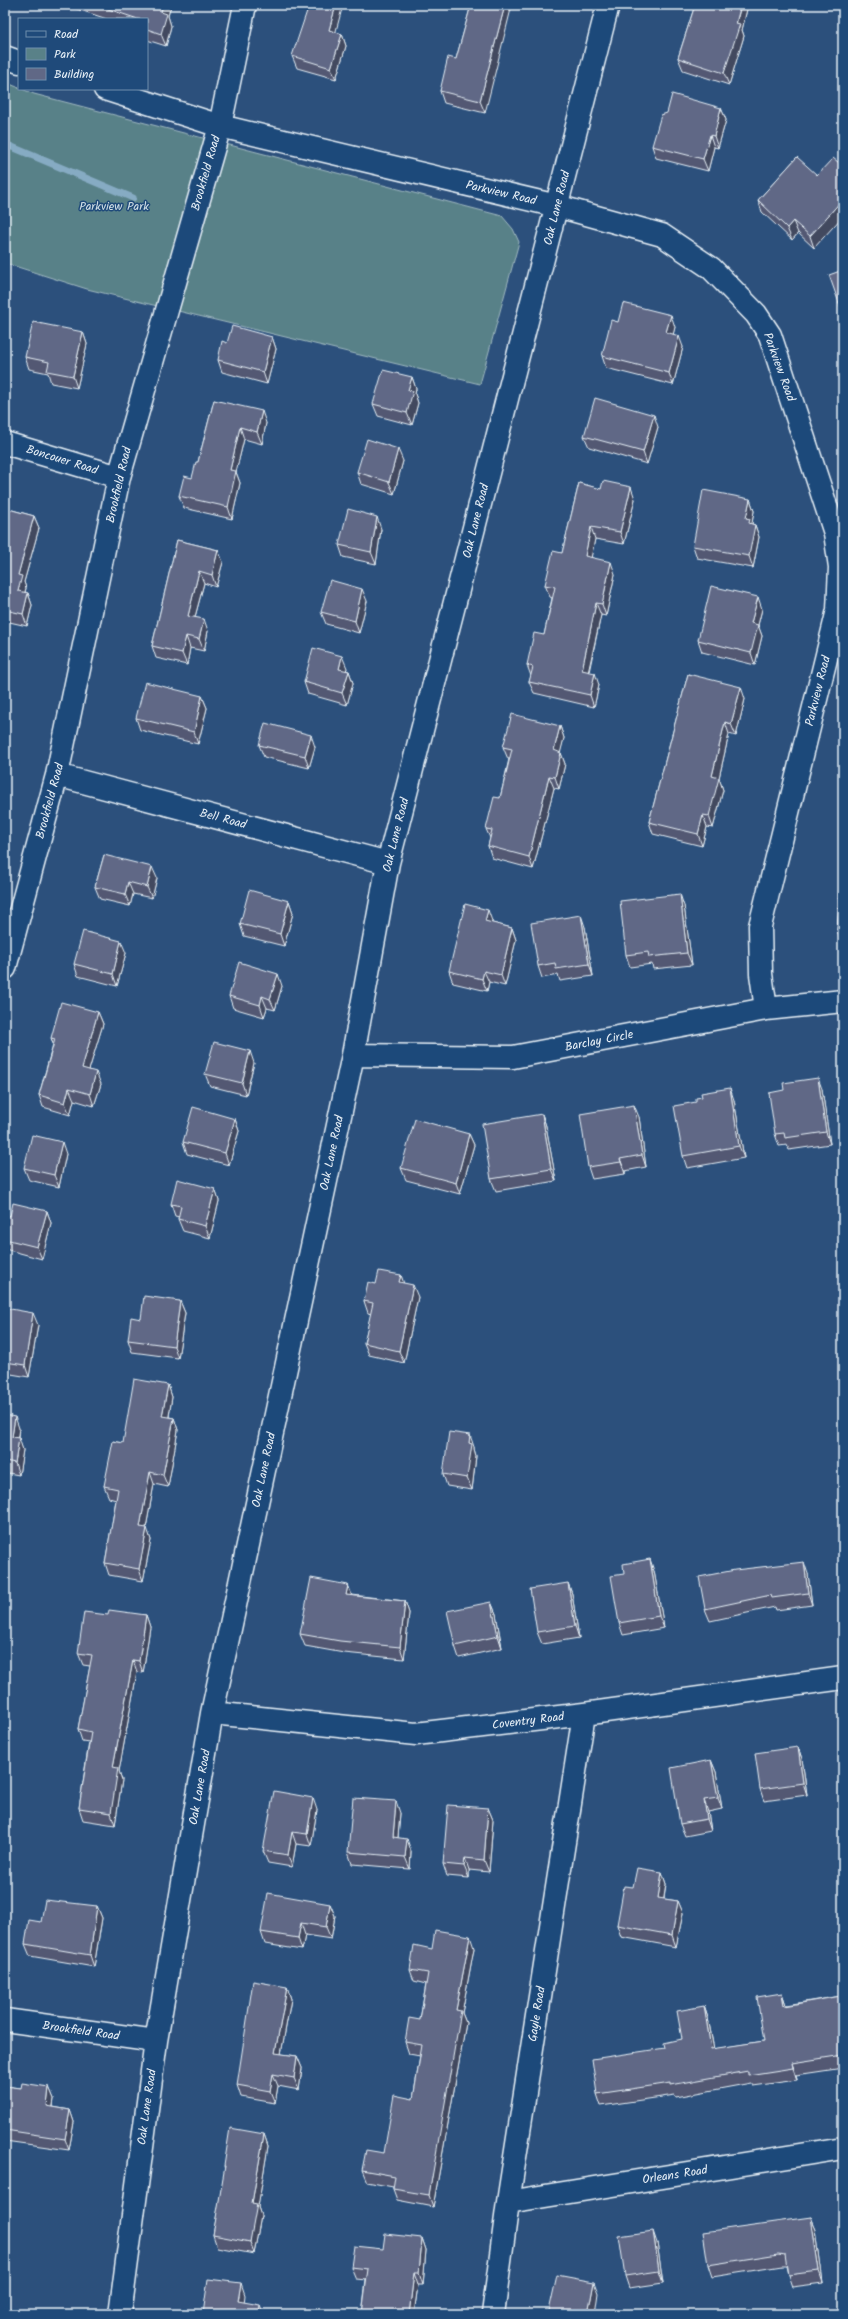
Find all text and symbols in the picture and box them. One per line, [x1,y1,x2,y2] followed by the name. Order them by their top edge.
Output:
[18,18,148,90] legend
[54,25,79,44] text: Road
[54,45,76,64] text: Park
[54,65,94,84] text: Building
[186,132,226,213] street label: Brookfield Road
[539,168,576,247] street label: Oak Lane Road
[464,176,539,211] street label: Parkview Road
[79,197,149,216] park label: Parkview Park
[758,330,801,405] street label: Parkview Road
[24,440,101,480] street label: Boncouer Road
[101,444,137,525] street label: Brookfield Road
[458,481,495,560] street label: Oak Lane Road
[800,653,836,728] street label: Parkview Road
[31,760,69,841] street label: Brookfield Road
[378,795,415,874] street label: Oak Lane Road
[197,804,250,835] street label: Bell Road
[563,1025,635,1057] street label: Barclay Circle
[315,1113,349,1192] street label: Oak Lane Road
[247,1430,281,1509] street label: Oak Lane Road
[491,1707,566,1735] street label: Coventry Road
[184,1747,216,1826] street label: Oak Lane Road
[523,1984,551,2043] street label: Gayle Road
[41,2016,122,2046] street label: Brookfield Road
[132,2067,162,2146] street label: Oak Lane Road
[641,2160,710,2190] street label: Orleans Road

